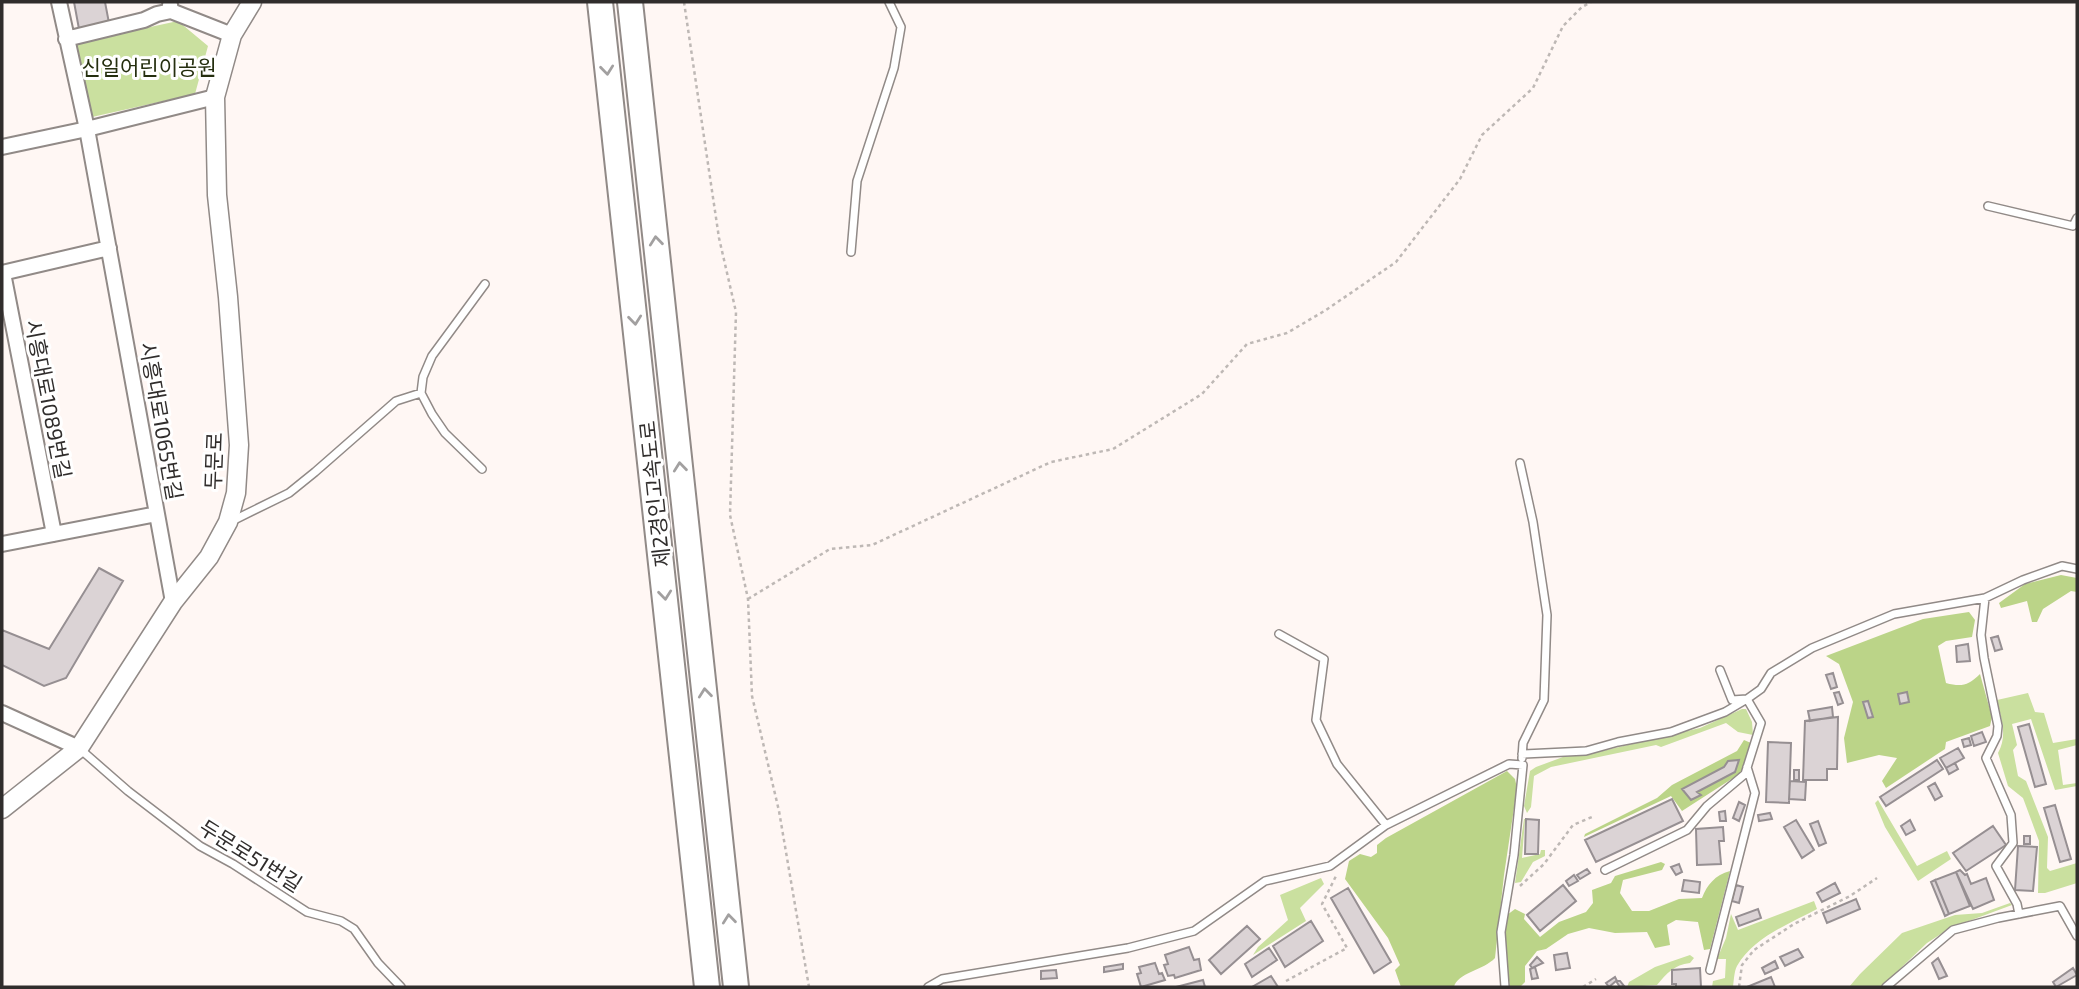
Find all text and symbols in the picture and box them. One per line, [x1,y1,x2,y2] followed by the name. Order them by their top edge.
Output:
[81,54,217,79] park label: 신일어린이공원
[600,64,615,75] one-way arrow
[649,235,664,246] one-way arrow
[627,315,642,326] one-way arrow
[21,317,77,481] street label: 시흥대로1089번길
[136,340,188,502] street label: 시흥대로1065번길
[634,420,674,568] street label: 제2경인고속도로
[199,432,227,490] street label: 두문로
[673,461,688,473] one-way arrow
[658,589,673,601] one-way arrow
[697,687,712,699] one-way arrow
[195,814,307,896] street label: 두문로51번길
[722,914,737,925] one-way arrow

